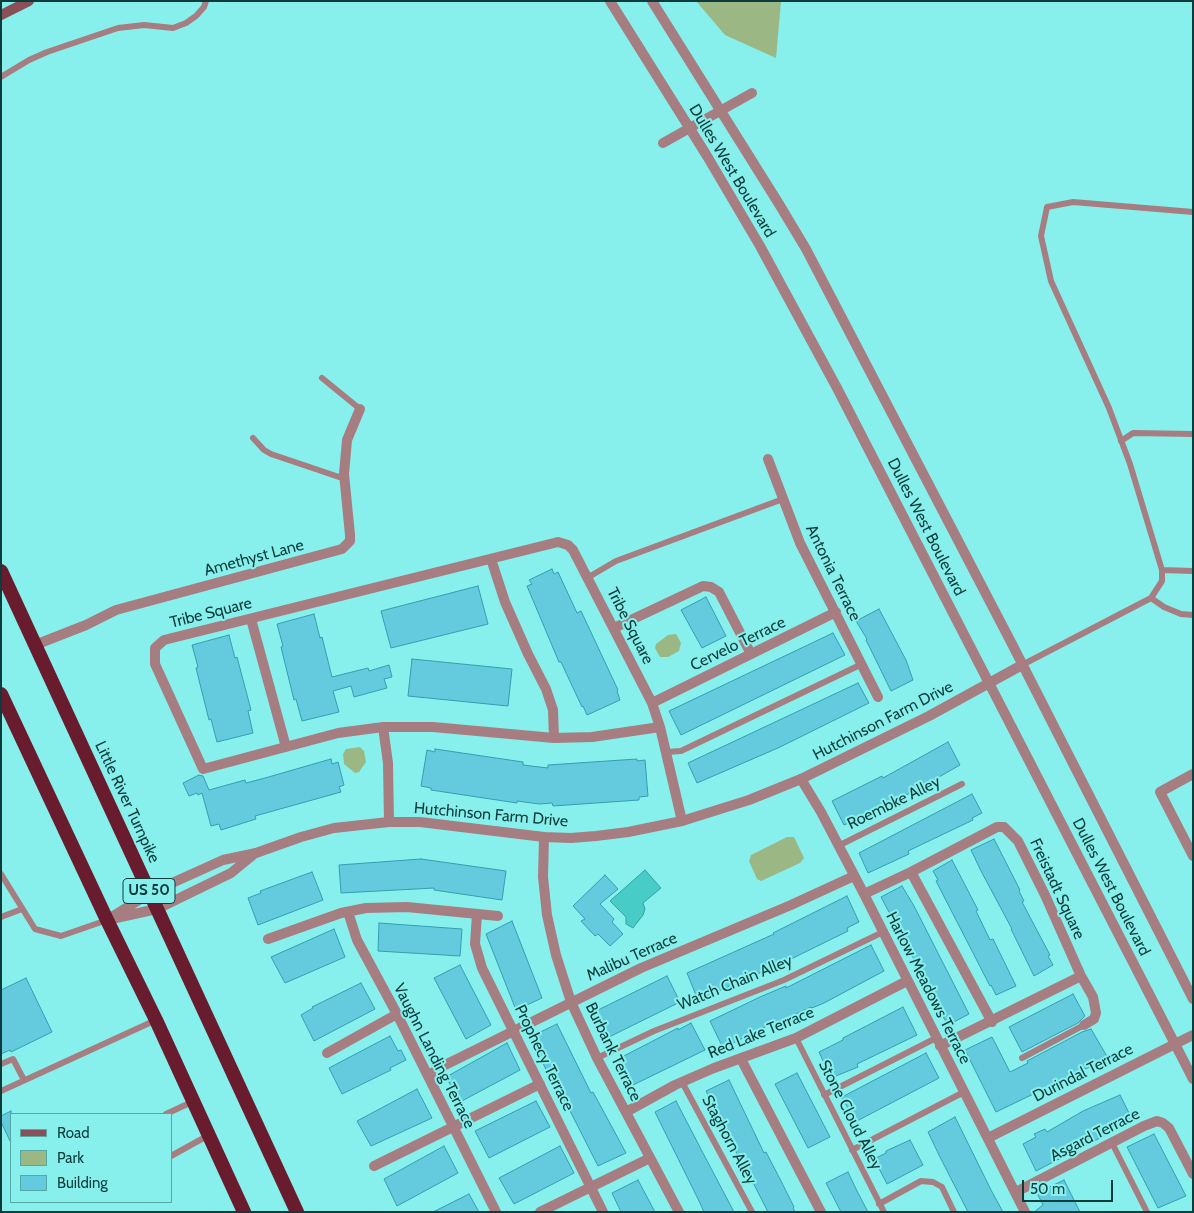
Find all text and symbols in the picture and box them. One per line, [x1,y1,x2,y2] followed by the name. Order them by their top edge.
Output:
[685,101,779,241] street label: Dulles West Boulevard
[883,455,969,599] street label: Dulles West Boulevard
[801,522,865,624] street label: Antonia Terrace
[202,535,306,581] street label: Amethyst Lane
[602,584,658,668] street label: Tribe Square
[168,594,254,632] street label: Tribe Square
[687,613,789,675] street label: Cervelo Terrace
[810,677,956,765] street label: Hutchinson Farm Drive
[90,738,164,866] street label: Little River Turnpike
[844,772,944,834] street label: Roembke Alley
[413,799,569,831] street label: Hutchinson Farm Drive
[1068,815,1154,959] street label: Dulles West Boulevard
[1025,836,1089,942] street label: Freistadt Square
[123,878,175,904] road number: US 50
[881,909,975,1067] street label: Harlow Meadows Terrace
[584,928,680,986] street label: Malibu Terrace
[675,951,795,1015] street label: Watch Chain Alley
[389,980,479,1132] street label: Vaughn Landing Terrace
[581,999,645,1105] street label: Burbank Terrace
[510,1002,578,1114] street label: Prophecy Terrace
[705,1003,817,1063] street label: Red Lake Terrace
[1030,1040,1136,1106] street label: Durindal Terrace
[814,1057,886,1173] street label: Stone Cloud Alley
[697,1092,761,1188] street label: Staghorn Alley
[1047,1104,1143,1166] street label: Asgard Terrace
[10,1113,172,1203] legend
[57,1124,90,1142] text: Road
[57,1149,84,1167] text: Park
[1024,1170,1115,1202] scale bar
[57,1174,108,1192] text: Building
[1030,1180,1065,1198] text: 50 m

